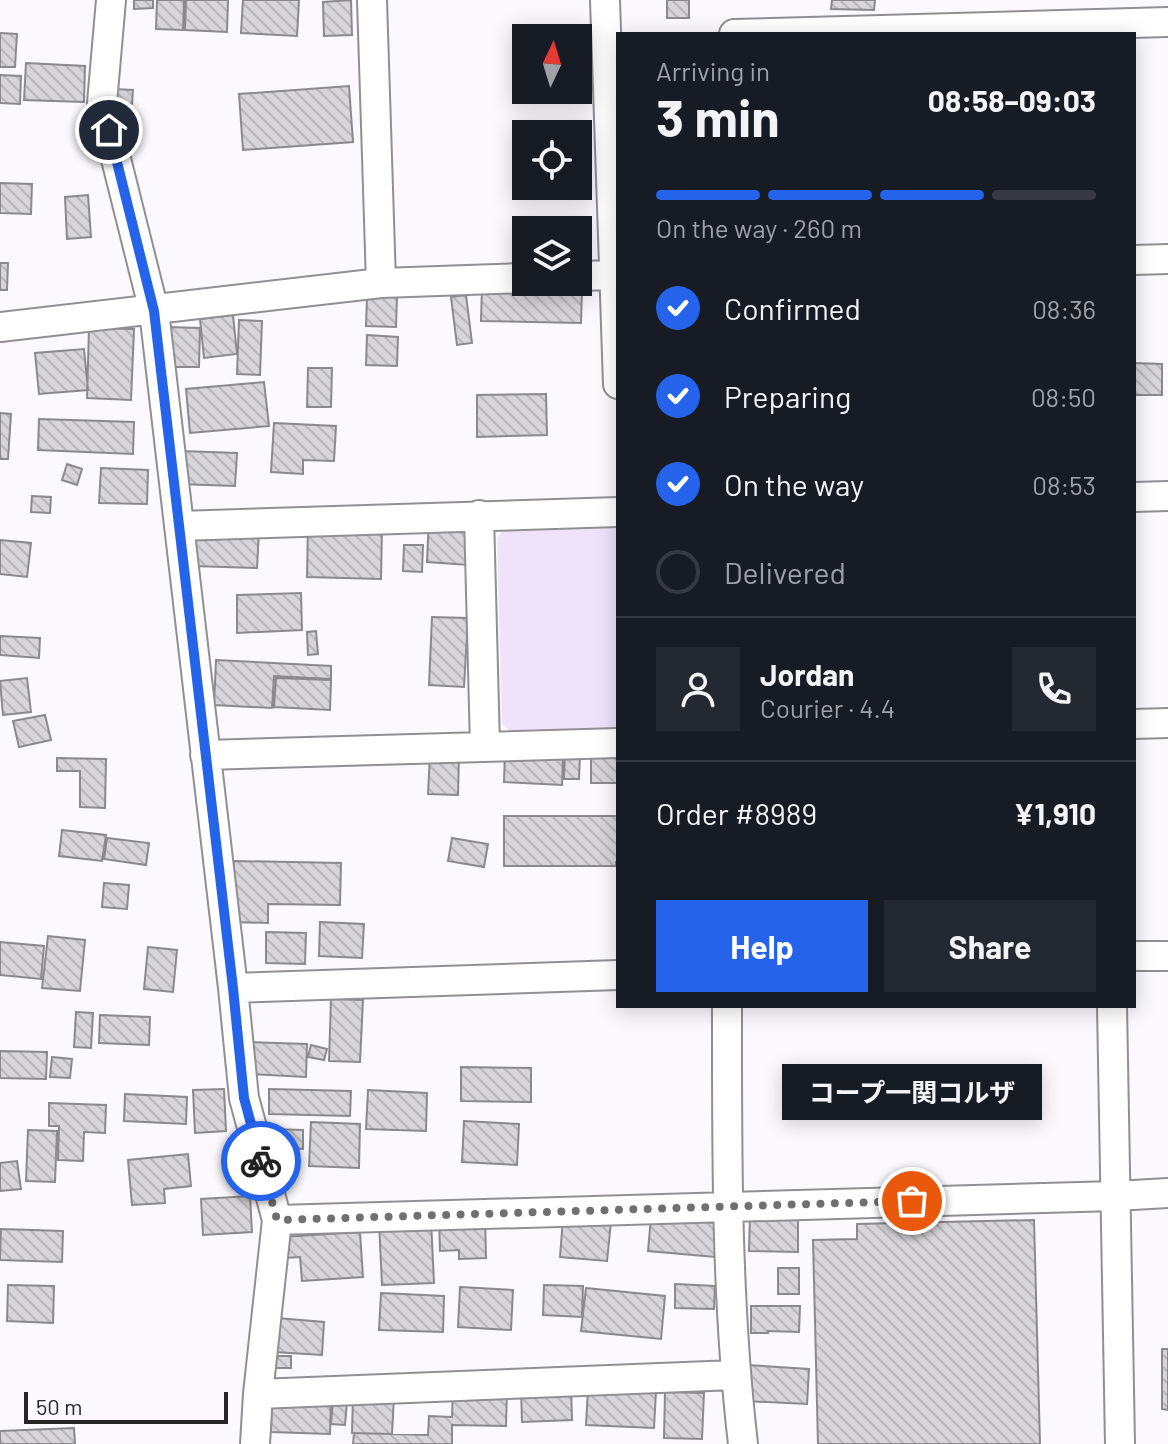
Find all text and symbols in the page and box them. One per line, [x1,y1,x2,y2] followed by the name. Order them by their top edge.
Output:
[512,24,592,104] north arrow
[512,24,592,296] map controls
[656,55,770,86] text: Arriving in
[928,82,1096,118] text: 08:58–09:03
[656,85,780,147] text: 3 min
[75,96,143,164] pin
[87,108,131,152] icon: home
[512,120,592,200] button: locate
[656,212,862,243] text: On the way · 260 m
[512,216,592,296] button: layers
[656,286,700,330] icon: check
[724,290,861,326] text: Confirmed
[1032,293,1096,324] text: 08:36
[656,374,700,418] icon: check
[724,378,851,414] text: Preparing
[1031,381,1096,412] text: 08:50
[656,462,700,506] icon: check
[724,466,864,502] text: On the way
[1032,469,1096,500] text: 08:53
[724,554,846,590] text: Delivered
[656,647,740,731] button: person
[1012,647,1096,731] button: phone
[760,656,855,692] text: Jordan
[760,692,895,723] text: Courier · 4.4
[656,795,817,831] text: Order #8989
[1014,795,1096,831] text: ¥1,910
[656,900,868,992] button: Help
[884,900,1096,992] button: Share
[782,1065,1042,1121] callout: コープ一関コルザ
[809,1076,1015,1107] text: コープ一関コルザ
[221,1121,301,1201] courier
[239,1139,283,1183] icon: bike
[878,1167,946,1235] pin
[890,1179,934,1223] icon: bag
[24,1388,228,1424] scale bar
[36,1393,82,1419] text: 50 m

